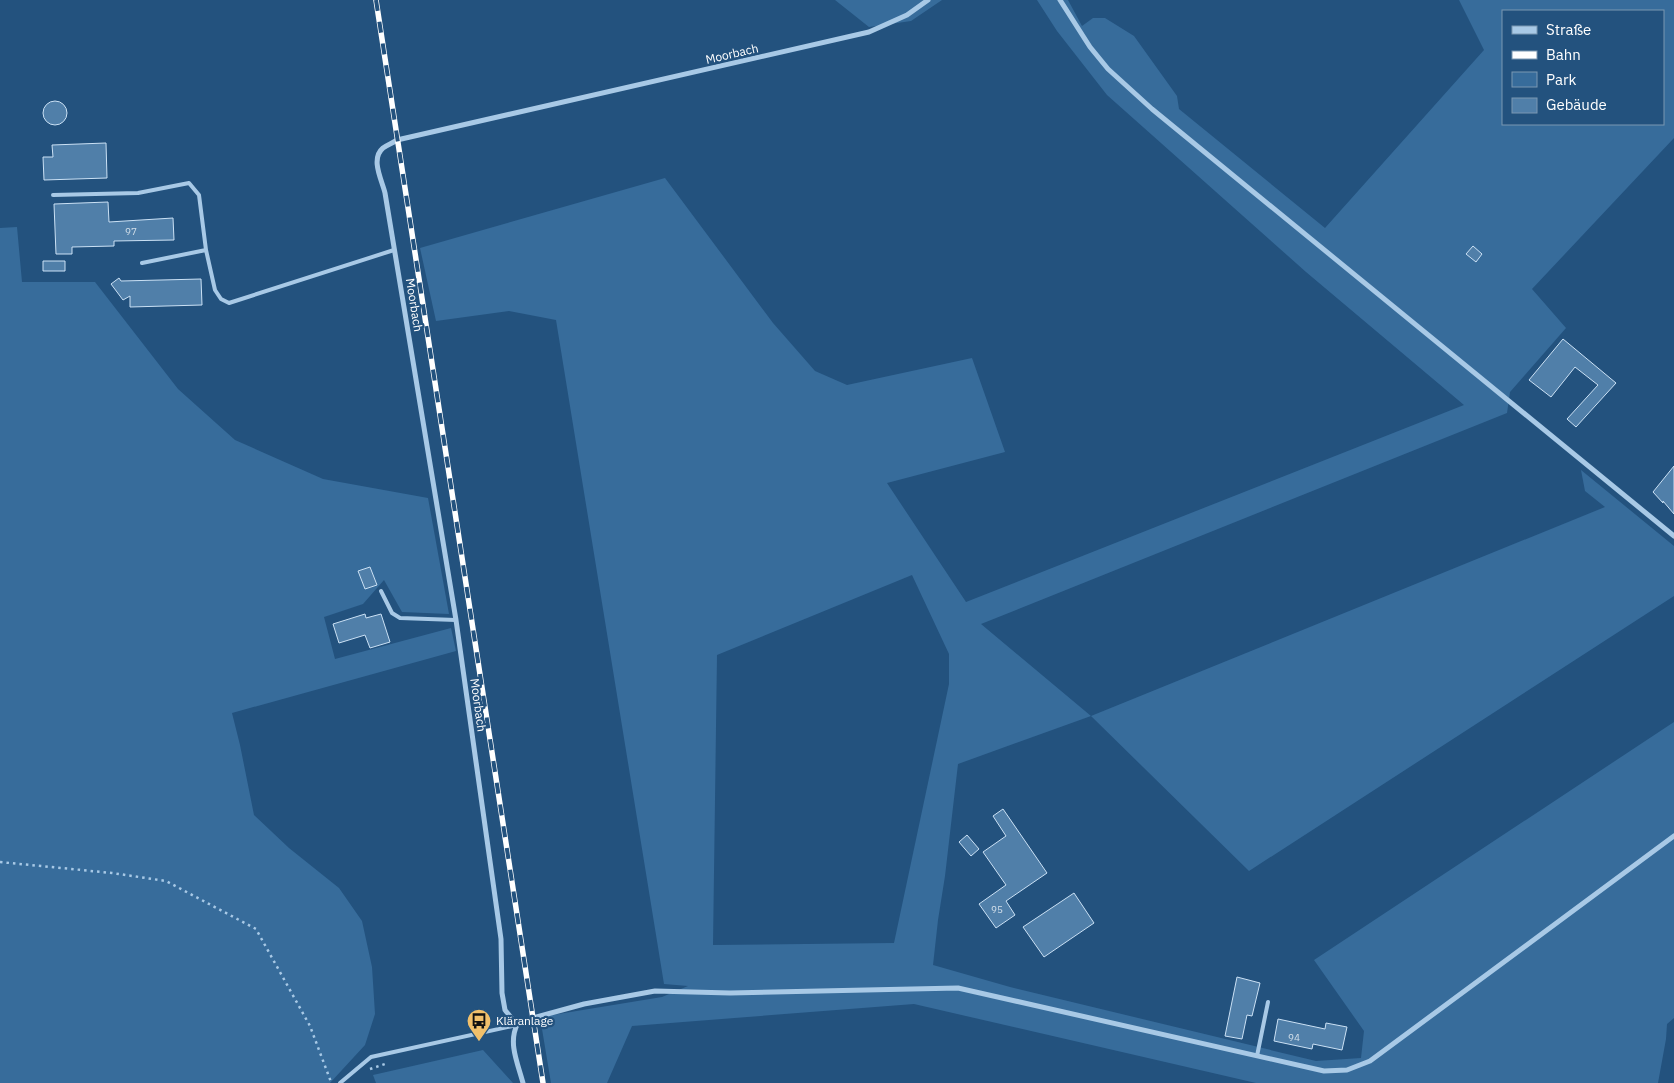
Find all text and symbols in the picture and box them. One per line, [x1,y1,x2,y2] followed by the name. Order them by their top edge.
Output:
[1502,10,1664,125] legend
[1546,20,1591,39] text: Straße
[704,40,760,67] street label: Moorbach
[1546,45,1581,64] text: Bahn
[1546,70,1576,89] text: Park
[1546,95,1607,114] text: Gebäude
[125,225,137,238] house number: 97
[403,277,426,333] street label: Moorbach
[467,677,490,733] street label: Moorbach
[991,903,1003,916] house number: 95
[466,1008,492,1042] bus stop icon: Kläranlage
[496,1013,554,1028] place label: Kläranlage
[1288,1031,1300,1044] house number: 94

